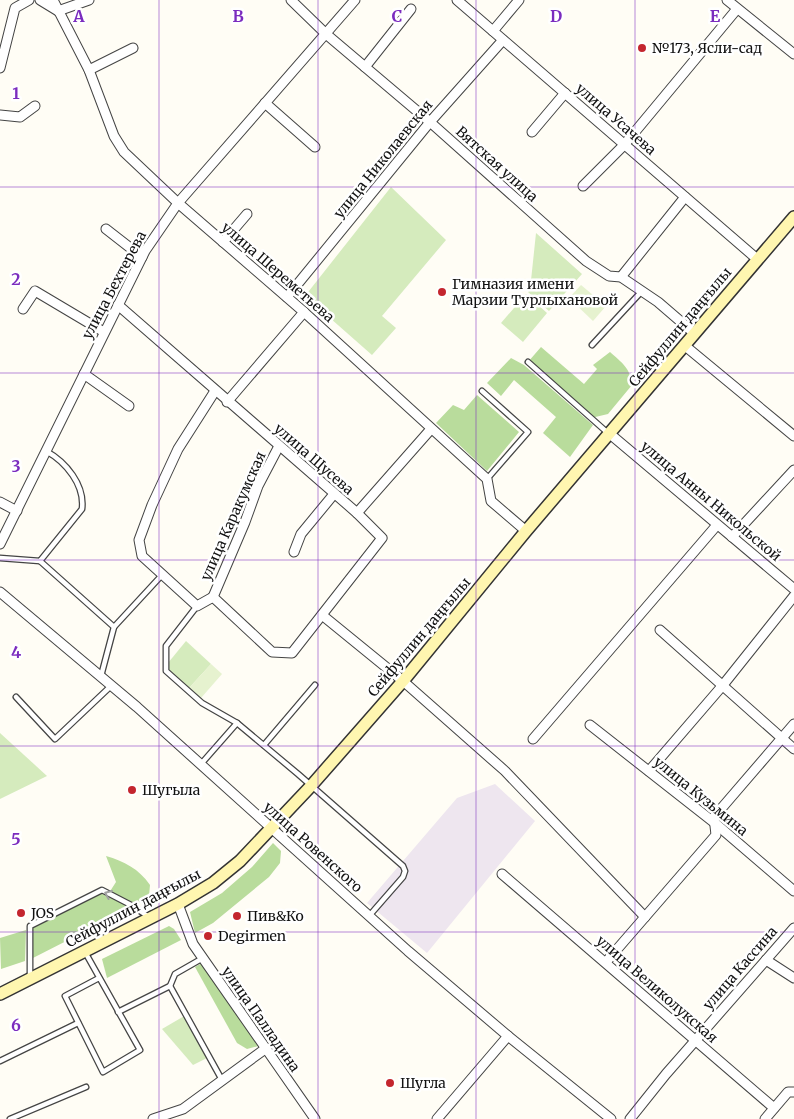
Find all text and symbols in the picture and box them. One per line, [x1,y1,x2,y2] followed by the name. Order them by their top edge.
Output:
[72,6,85,26] text: A
[232,6,244,26] text: B
[392,6,402,26] text: C
[550,6,562,26] text: D
[710,6,721,26] text: E
[652,39,762,57] place label: №173, Ясли-сад
[636,42,648,54] marker: №173, Ясли-сад
[572,79,660,159] street label: улица Усачева
[12,83,20,103] text: 1
[330,96,436,222] street label: улица Николаевская
[452,122,542,206] street label: Вятская улица
[218,218,338,326] street label: улица Шереметьева
[78,227,150,342] street label: улица Бехтерева
[625,264,735,390] street label: Сейфуллин даңғылы
[11,269,21,289] text: 2
[452,275,618,309] place label: Гимназия имени Марзии Турлыхановой
[436,286,448,298] marker: Гимназия имени Марзии Турлыхановой
[270,420,358,499] street label: улица Щусева
[637,437,785,565] street label: улица Анны Никольской
[196,449,270,583] street label: улица Каракумская
[11,456,21,476] text: 3
[364,574,474,700] street label: Сейфуллин даңғылы
[11,642,21,662] text: 4
[650,753,752,840] street label: улица Кузьмина
[142,781,201,799] place label: Шугыла
[126,784,138,796] marker: Шугыла
[260,798,366,896] street label: улица Ровенского
[11,829,21,849] text: 5
[62,865,204,951] street label: Сейфуллин даңғылы
[104,889,113,900] one-way arrow
[30,904,54,922] place label: JOS
[15,907,27,919] marker: JOS
[247,907,304,925] place label: Пив&Ко
[231,910,243,922] marker: Пив&Ко
[699,922,781,1013] street label: улица Кассина
[218,927,286,945] place label: Degirmen
[202,930,214,942] marker: Degirmen
[593,931,721,1047] street label: улица Великолукская
[218,963,304,1076] street label: улица Палладина
[11,1015,21,1035] text: 6
[400,1074,446,1092] place label: Шугла
[384,1077,396,1089] marker: Шугла

